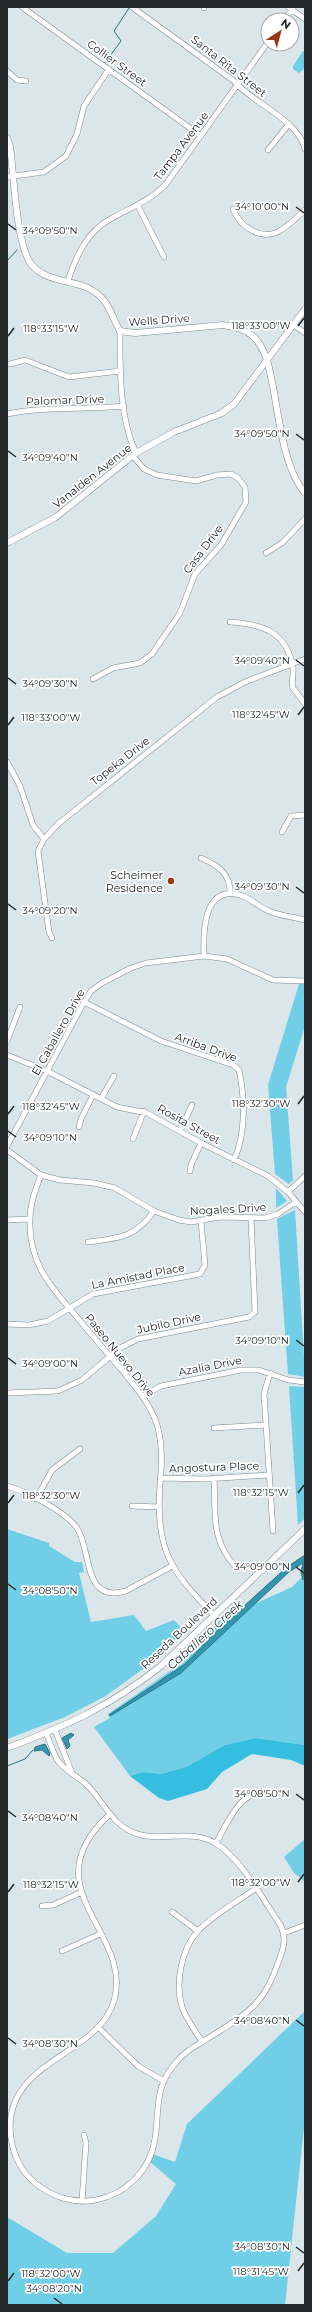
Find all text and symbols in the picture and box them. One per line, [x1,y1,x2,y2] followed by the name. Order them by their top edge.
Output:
[260,12,300,52] north arrow
[278,16,294,32] text: N
[188,32,270,100] street label: Santa Rita Street
[84,37,150,90] street label: Collier Street
[151,109,212,183] street label: Tampa Avenue
[235,200,289,213] text: 34°10'00"N
[22,224,78,237] text: 34°09'50"N
[128,311,190,329] street label: Wells Drive
[231,319,291,332] text: 118°33'00"W
[23,322,79,335] text: 118°33'15"W
[26,392,105,408] street label: Palomar Drive
[234,427,290,440] text: 34°09'50"N
[50,441,135,511] street label: Vanalden Avenue
[22,451,78,464] text: 34°09'40"N
[180,521,226,576] street label: Casa Drive
[234,654,290,667] text: 34°09'40"N
[22,677,78,690] text: 34°09'30"N
[232,708,290,721] text: 118°32'45"W
[21,711,81,724] text: 118°33'00"W
[88,733,153,788] street label: Topeka Drive
[106,868,163,895] place label: Scheimer Residence
[166,876,176,886] marker: Scheimer Residence
[234,880,290,893] text: 34°09'30"N
[22,904,78,917] text: 34°09'20"N
[28,986,88,1078] street label: El Caballero Drive
[173,1029,239,1065] street label: Arriba Drive
[232,1097,290,1110] text: 118°32'30"W
[22,1100,80,1113] text: 118°32'45"W
[155,1101,223,1147] street label: Rosita Street
[23,1131,77,1144] text: 34°09'10"N
[189,1200,267,1218] street label: Nogales Drive
[90,1260,186,1292] street label: La Amistad Place
[135,1309,203,1337] street label: Jubilo Drive
[82,1310,158,1400] street label: Paseo Nuevo Drive
[235,1334,289,1347] text: 34°09'10"N
[177,1353,243,1379] street label: Azalia Drive
[22,1357,78,1370] text: 34°09'00"N
[169,1458,260,1476] street label: Angostura Place
[233,1486,289,1499] text: 118°32'15"W
[22,1489,80,1502] text: 118°32'30"W
[234,1560,290,1573] text: 34°09'00"N
[22,1584,78,1597] text: 34°08'50"N
[138,1594,220,1672] street label: Reseda Boulevard
[164,1596,246,1673] water label: Caballero Creek
[234,1787,290,1800] text: 34°08'50"N
[22,1811,78,1824] text: 34°08'40"N
[231,1876,291,1889] text: 118°32'00"W
[23,1878,79,1891] text: 118°32'15"W
[234,2014,290,2027] text: 34°08'40"N
[22,2037,78,2050] text: 34°08'30"N
[234,2240,290,2253] text: 34°08'30"N
[233,2265,289,2278] text: 118°31'45"W
[21,2267,81,2280] text: 118°32'00"W
[26,2282,82,2295] text: 34°08'20"N

